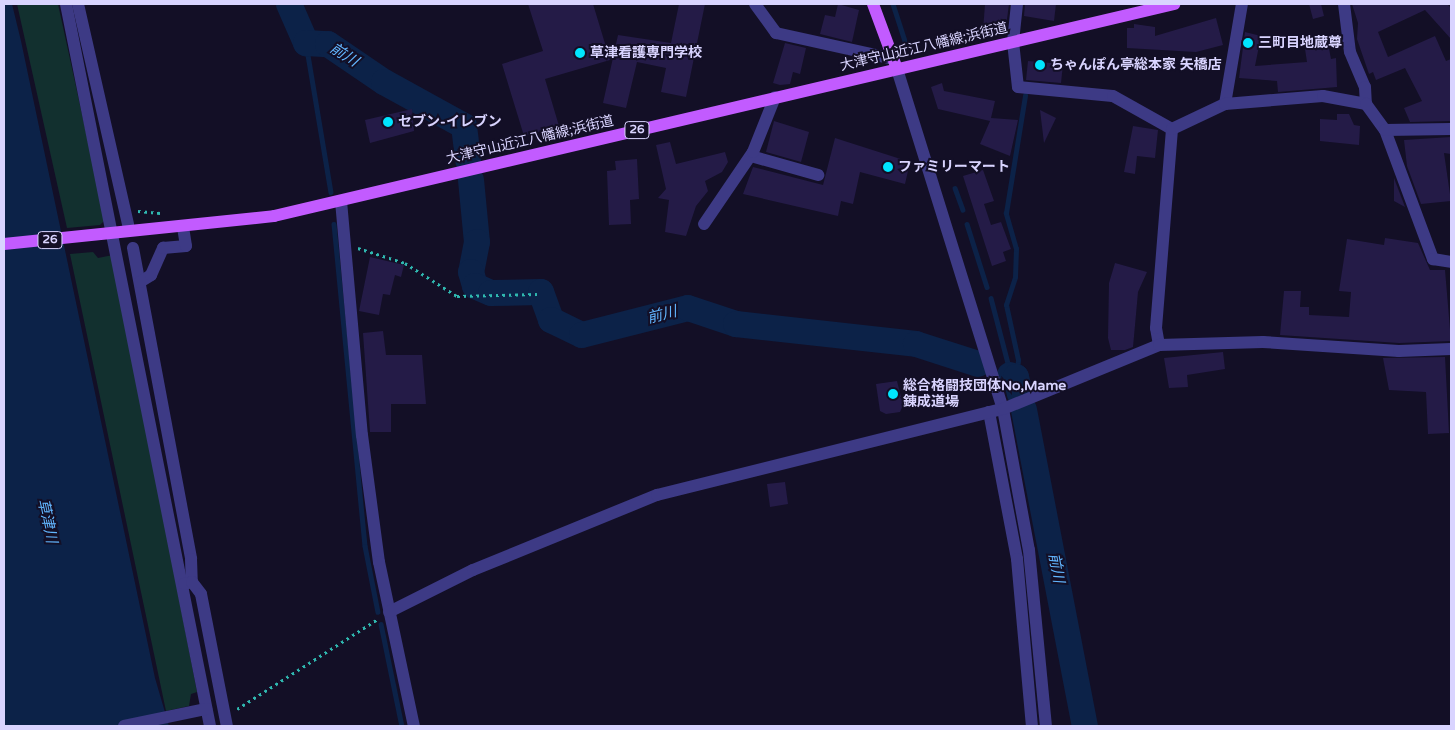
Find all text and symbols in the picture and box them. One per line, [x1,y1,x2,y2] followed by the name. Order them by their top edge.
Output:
[838,20,1010,74] street label: 大津守山近江八幡線;浜街道
[1258,35,1342,51] place label: 三町目地蔵尊
[1242,37,1254,49] marker: 三町目地蔵尊
[327,39,361,71] water label: 前川
[590,45,702,61] place label: 草津看護専門学校
[574,47,586,59] marker: 草津看護専門学校
[1050,57,1222,73] place label: ちゃんぽん亭総本家 矢橋店
[1034,59,1046,71] marker: ちゃんぽん亭総本家 矢橋店
[444,113,616,167] street label: 大津守山近江八幡線;浜街道
[398,114,502,130] place label: セブン-イレブン
[382,116,394,128] marker: セブン-イレブン
[623,120,651,140] road number: 26
[898,159,1010,175] place label: ファミリーマート
[882,161,894,173] marker: ファミリーマート
[36,230,64,250] road number: 26
[645,303,679,327] water label: 前川
[903,378,1066,411] place label: 総合格闘技団体No,Mame 錬成道場
[887,388,899,400] marker: 総合格闘技団体No,Mame 錬成道場
[34,497,60,545] water label: 草津川
[1045,552,1067,584] water label: 前川

